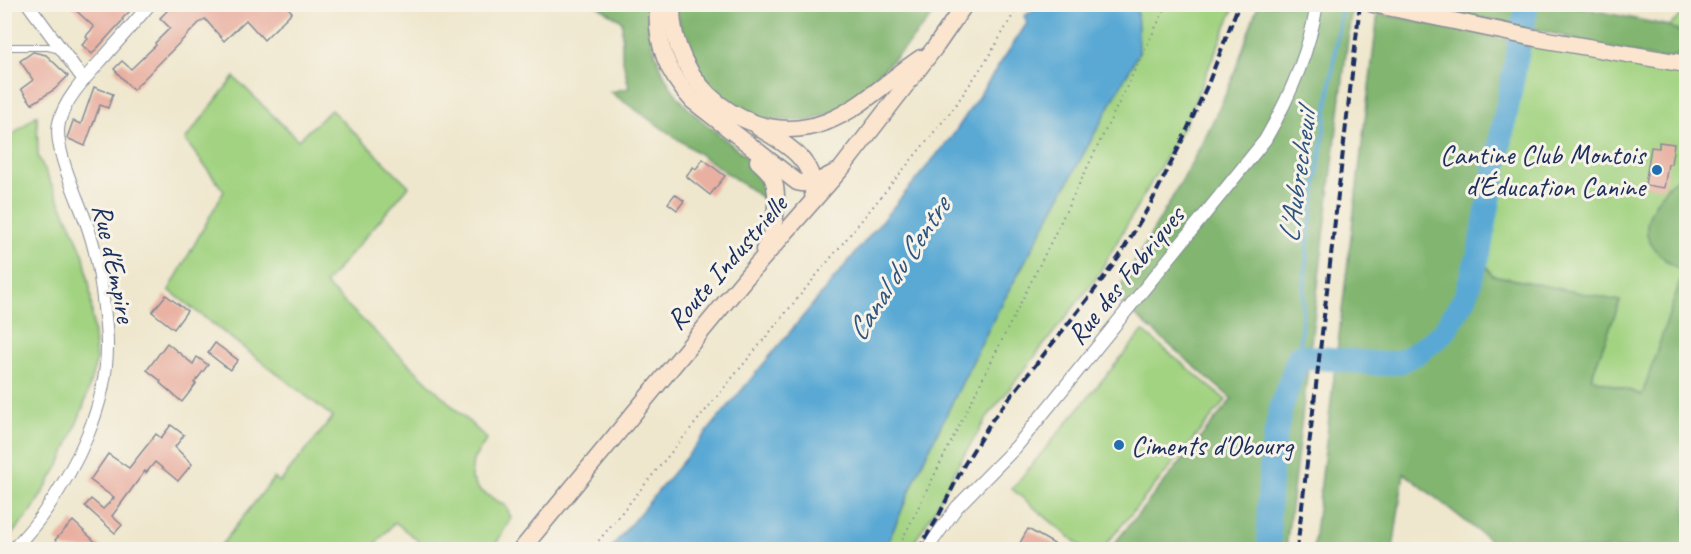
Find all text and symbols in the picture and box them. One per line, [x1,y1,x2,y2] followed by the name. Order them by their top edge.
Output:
[1269,99,1326,245] water label: L'Aubrecheuil
[1440,137,1647,204] place label: Cantine Club Montois d'Éducation Canine
[1650,163,1664,177] marker: Cantine Club Montois d'Éducation Canine
[658,186,796,337] street label: Route Industrielle
[838,187,961,348] water label: Canal du Centre
[1059,197,1193,352] street label: Rue des Fabriques
[85,201,145,327] street label: Rue d'Empire
[1131,428,1295,463] place label: Ciments d'Obourg
[1112,438,1126,452] marker: Ciments d'Obourg

